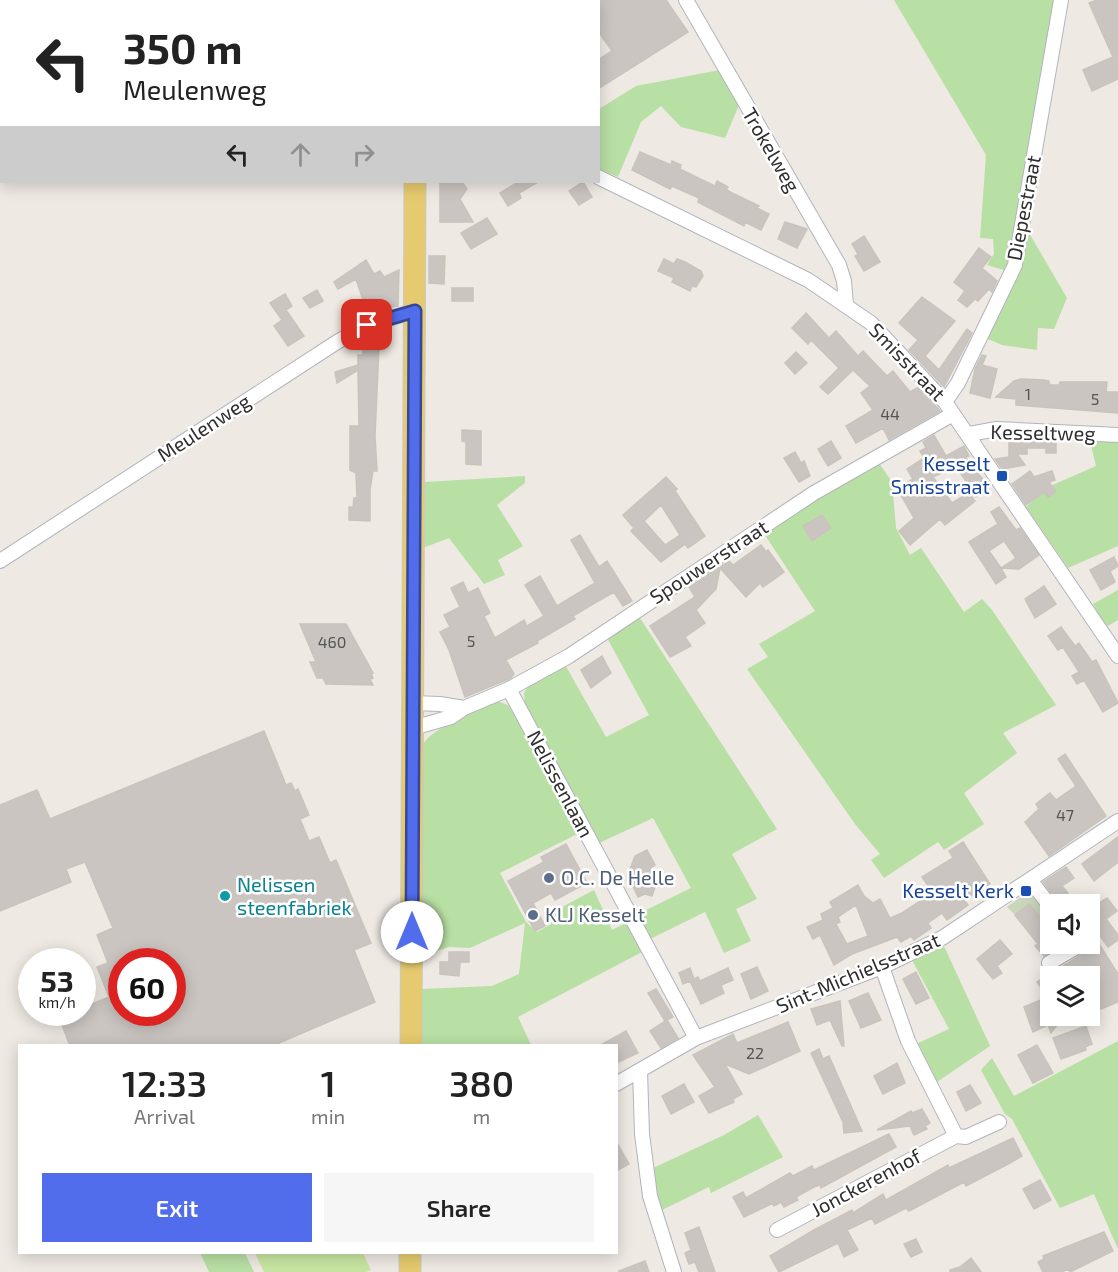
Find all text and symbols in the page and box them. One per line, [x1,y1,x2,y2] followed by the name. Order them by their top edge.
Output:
[123,22,243,72] text: 350 m
[24,24,102,102] icon: left
[123,73,267,105] text: Meulenweg
[738,103,806,196] street label: Trokelweg
[221,138,254,171] icon: left
[284,138,317,171] icon: ahead
[347,138,380,171] icon: right
[1001,153,1045,262] street label: Diepestraat
[341,299,392,350] pin
[350,308,383,341] icon: arrive
[865,317,951,406] street label: Smisstraat
[1025,384,1031,403] house number: 1
[152,388,255,466] street label: Meulenweg
[1091,389,1099,408] house number: 5
[880,404,900,423] house number: 44
[990,419,1096,445] street label: Kesseltweg
[891,451,990,498] place label: Kesselt Smisstraat
[995,469,1009,483] marker: Kesselt Smisstraat
[645,514,772,608] street label: Spouwerstraat
[467,631,475,650] house number: 5
[318,632,346,651] house number: 460
[523,726,599,841] street label: Nelissenlaan
[1056,805,1074,824] house number: 47
[561,865,674,889] place label: O.C. De Helle
[542,871,556,885] marker: O.C. De Helle
[237,872,352,919] place label: Nelissen steenfabriek
[902,878,1014,902] place label: Kesselt Kerk
[1019,884,1033,898] marker: Kesselt Kerk
[218,889,232,903] marker: Nelissen steenfabriek
[1040,894,1100,1026] map controls
[1040,894,1100,954] button: sound
[380,900,444,964] position arrow
[545,902,646,926] place label: KLJ Kesselt
[526,908,540,922] marker: KLJ Kesselt
[772,927,943,1017] street label: Sint-Michielsstraat
[108,948,186,1026] speed limit sign: 60
[40,962,74,998] text: 53
[1040,966,1100,1026] button: layers
[38,993,76,1011] text: km/h
[746,1043,764,1062] house number: 22
[122,1061,207,1104] text: 12:33
[321,1061,336,1104] text: 1
[449,1061,514,1104] text: 380
[134,1104,195,1128] text: Arrival
[311,1104,345,1128] text: min
[473,1104,490,1128] text: m
[807,1143,925,1221] street label: Jonckerenhof
[42,1173,312,1242] button: Exit
[324,1173,594,1242] button: Share

